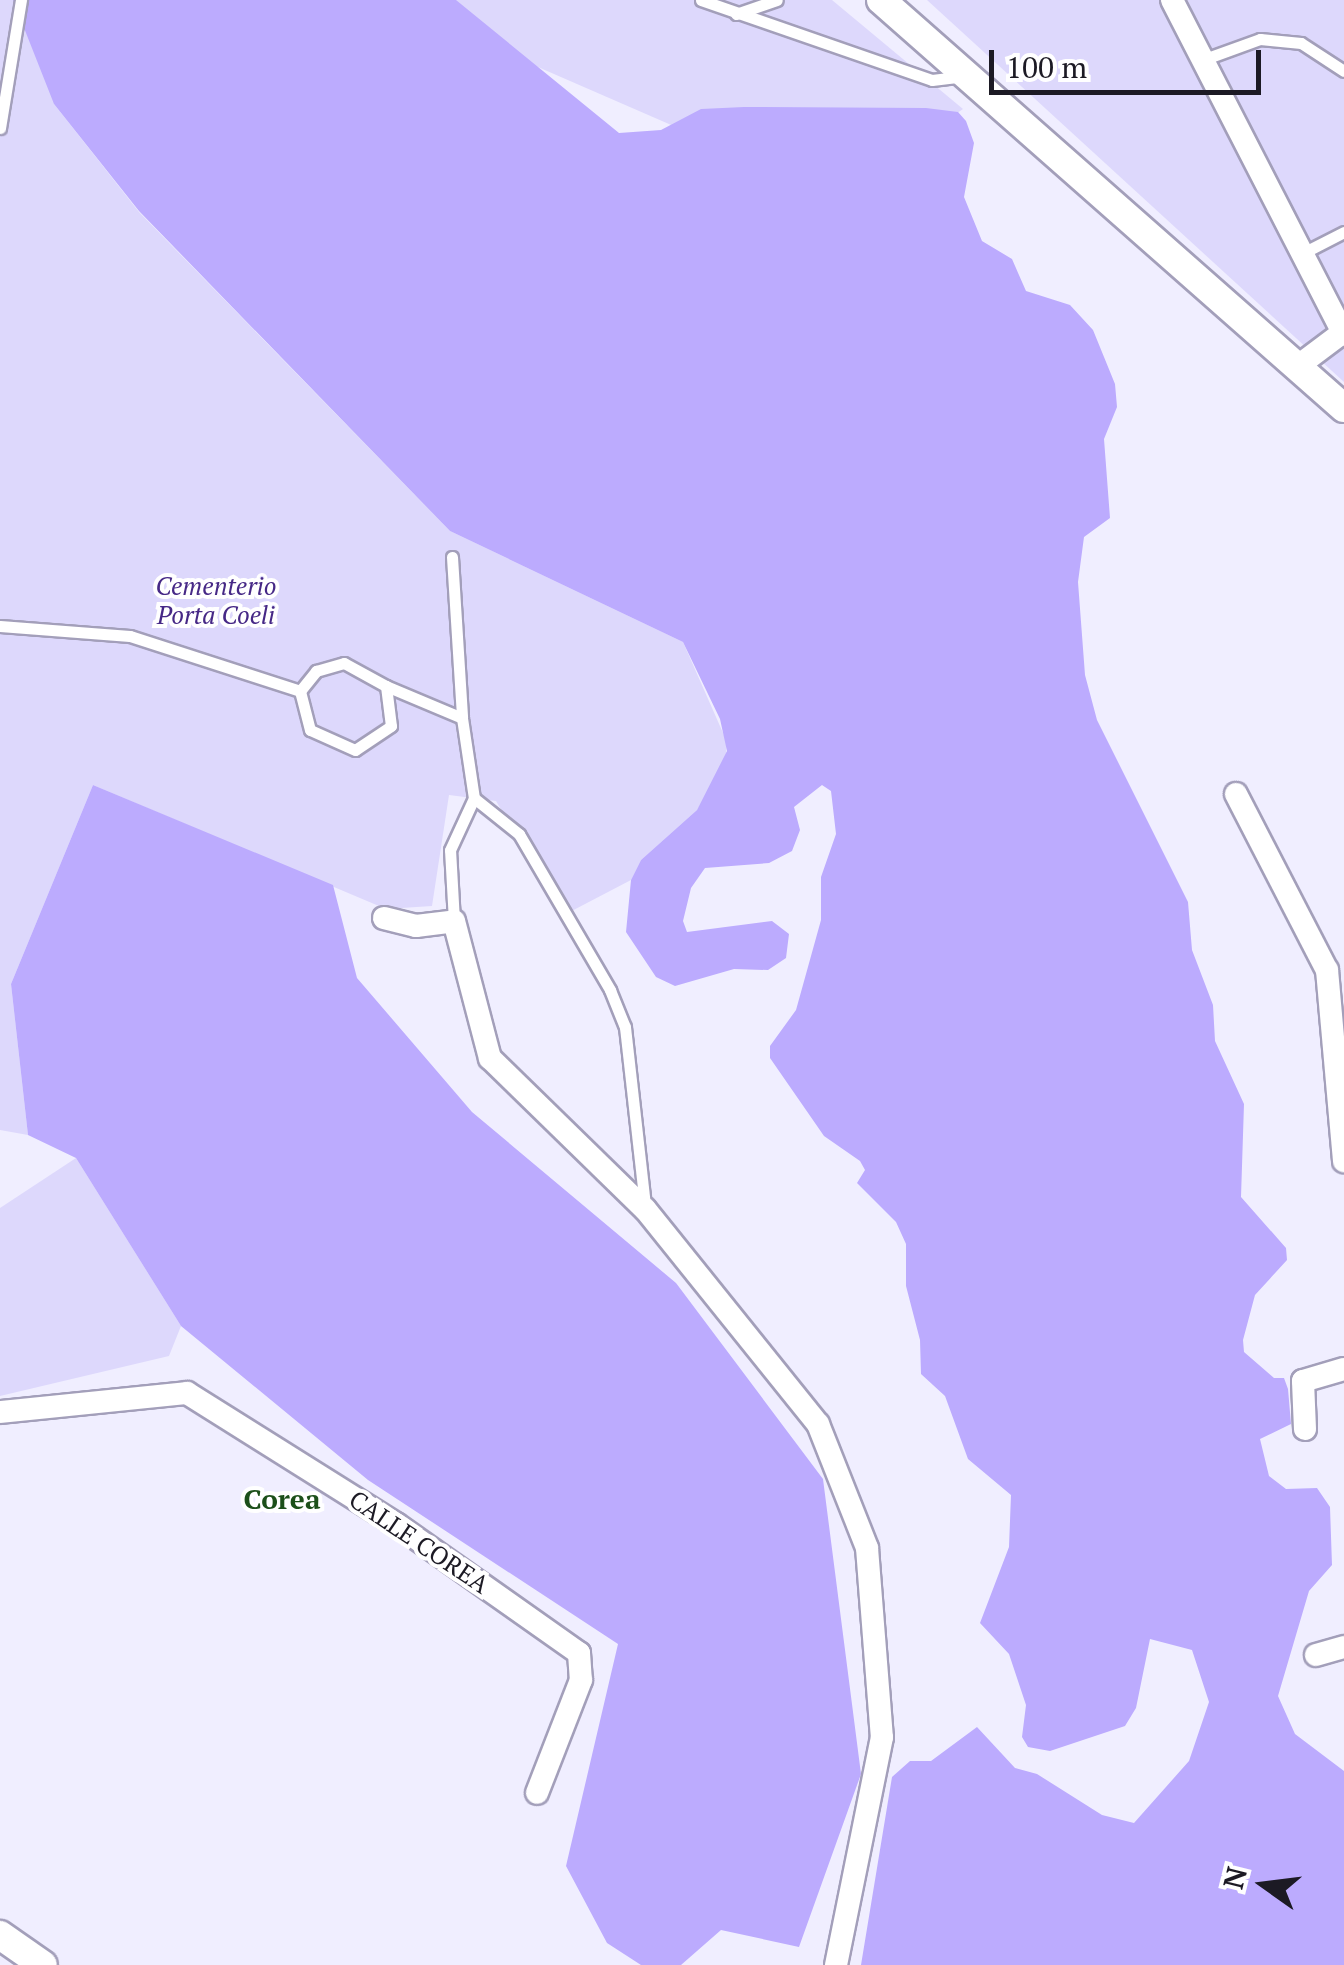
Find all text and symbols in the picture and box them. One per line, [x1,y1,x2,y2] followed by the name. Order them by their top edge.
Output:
[994,30,1266,92] scale bar
[1006,47,1087,87] text: 100 m
[156,572,276,631] park label: Cementerio Porta Coeli
[244,1482,320,1516] district label: Corea
[343,1484,495,1600] street label: CALLE COREA
[1214,1835,1314,1935] north arrow
[1214,1863,1255,1892] text: N

